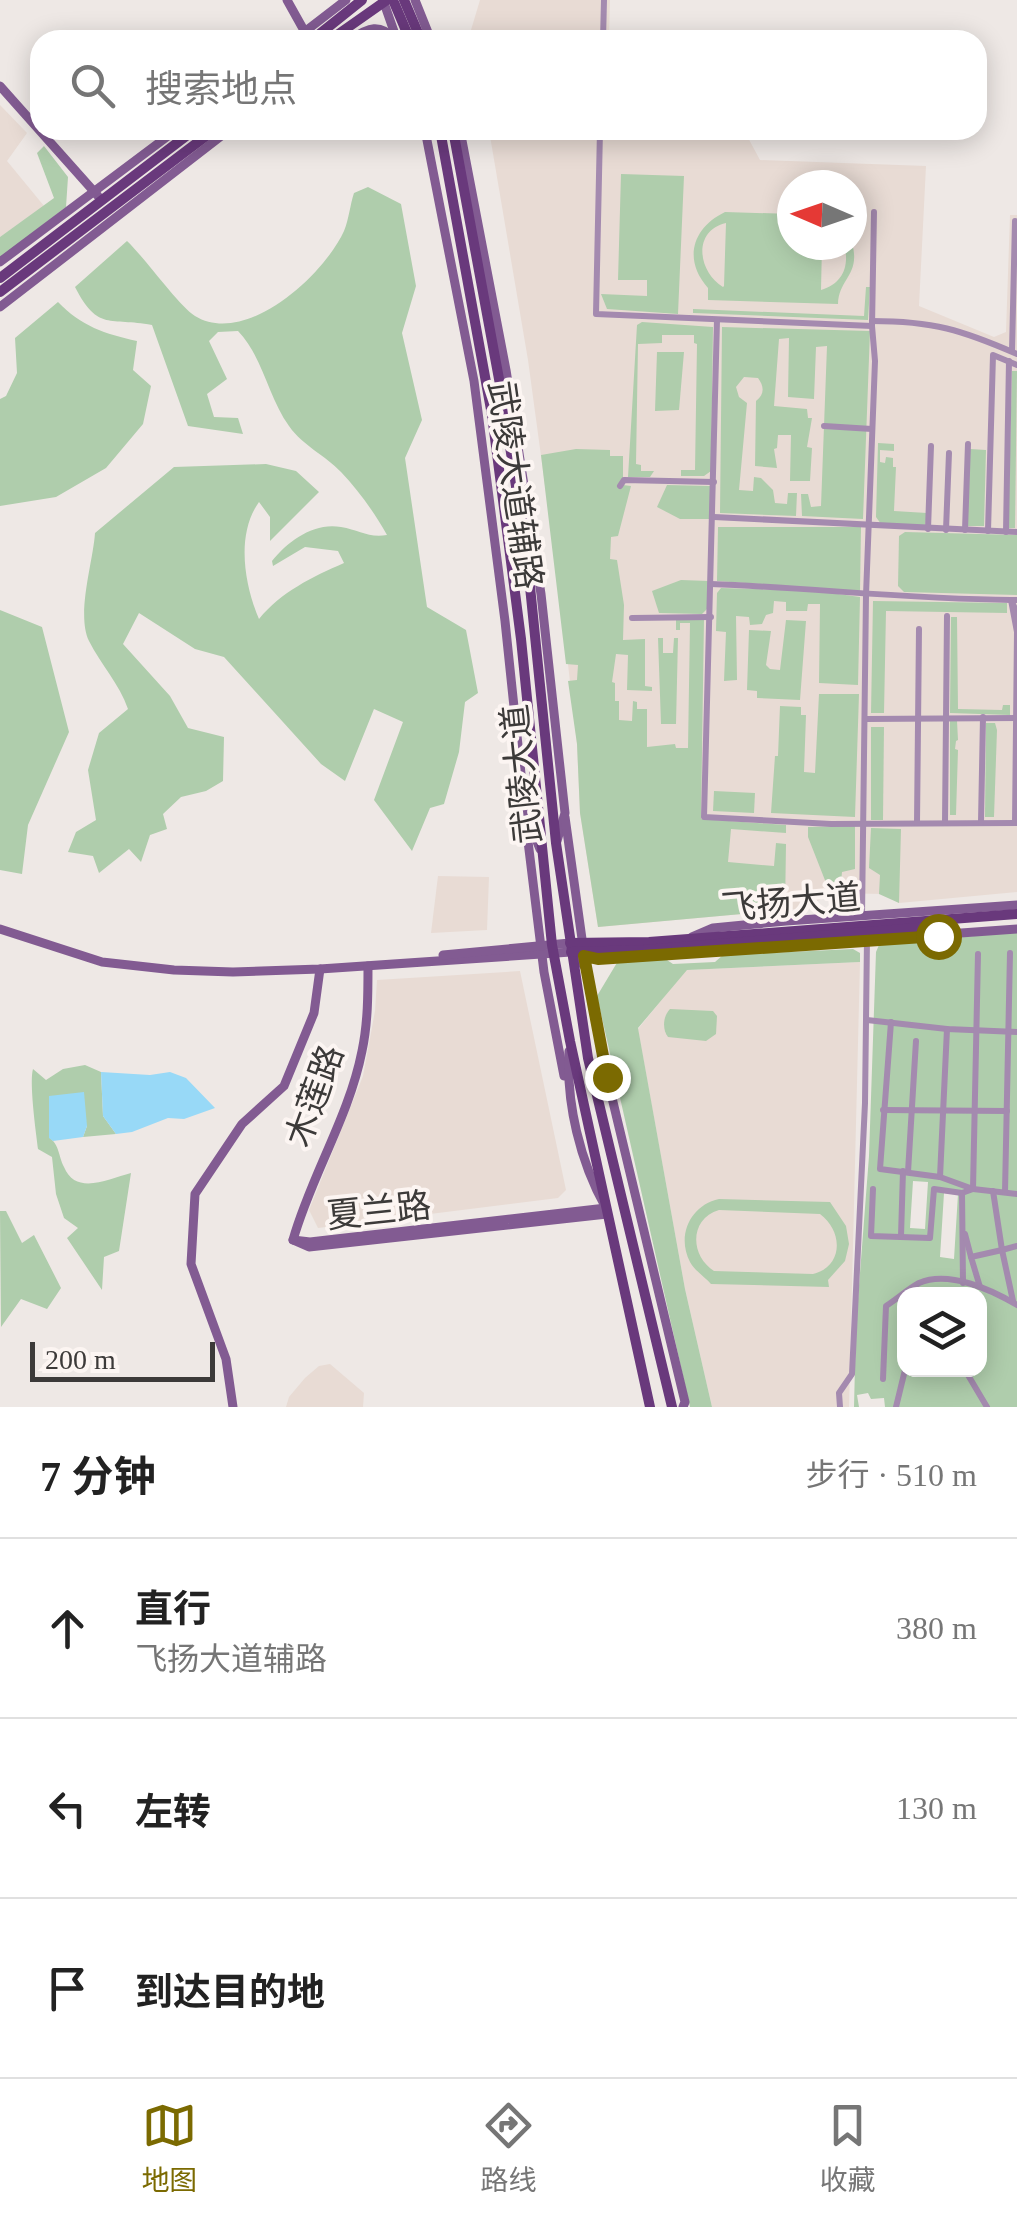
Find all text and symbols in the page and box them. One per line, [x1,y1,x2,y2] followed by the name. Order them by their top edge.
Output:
[30,30,987,140] search box
[65,58,120,113] icon: search
[145,68,297,110] text: 搜索地点
[777,170,867,260] north arrow
[481,378,549,592] street label: 武陵大道辅路
[495,702,549,846] street label: 武陵大道
[720,877,862,929] street label: 飞扬大道
[916,914,962,960] route start
[279,1040,351,1152] street label: 木莲路
[585,1055,631,1101] route end
[325,1186,433,1236] street label: 夏兰路
[897,1287,987,1377] map controls
[897,1287,987,1377] button: layers
[30,1337,215,1382] scale bar
[45,1344,116,1375] text: 200 m
[40,1454,156,1500] text: 7 分钟
[805,1457,977,1493] text: 步行 · 510 m
[135,1588,211,1630] text: 直行
[40,1601,95,1656] icon: ahead
[896,1610,977,1646] text: 380 m
[135,1641,327,1677] text: 飞扬大道辅路
[40,1781,95,1836] icon: left
[896,1790,977,1826] text: 130 m
[135,1791,211,1833] text: 左转
[40,1961,95,2016] icon: arrive
[135,1971,325,2013] text: 到达目的地
[141,2098,198,2198] tab: 地图
[480,2098,537,2198] tab: 路线
[819,2098,876,2198] tab: 收藏

